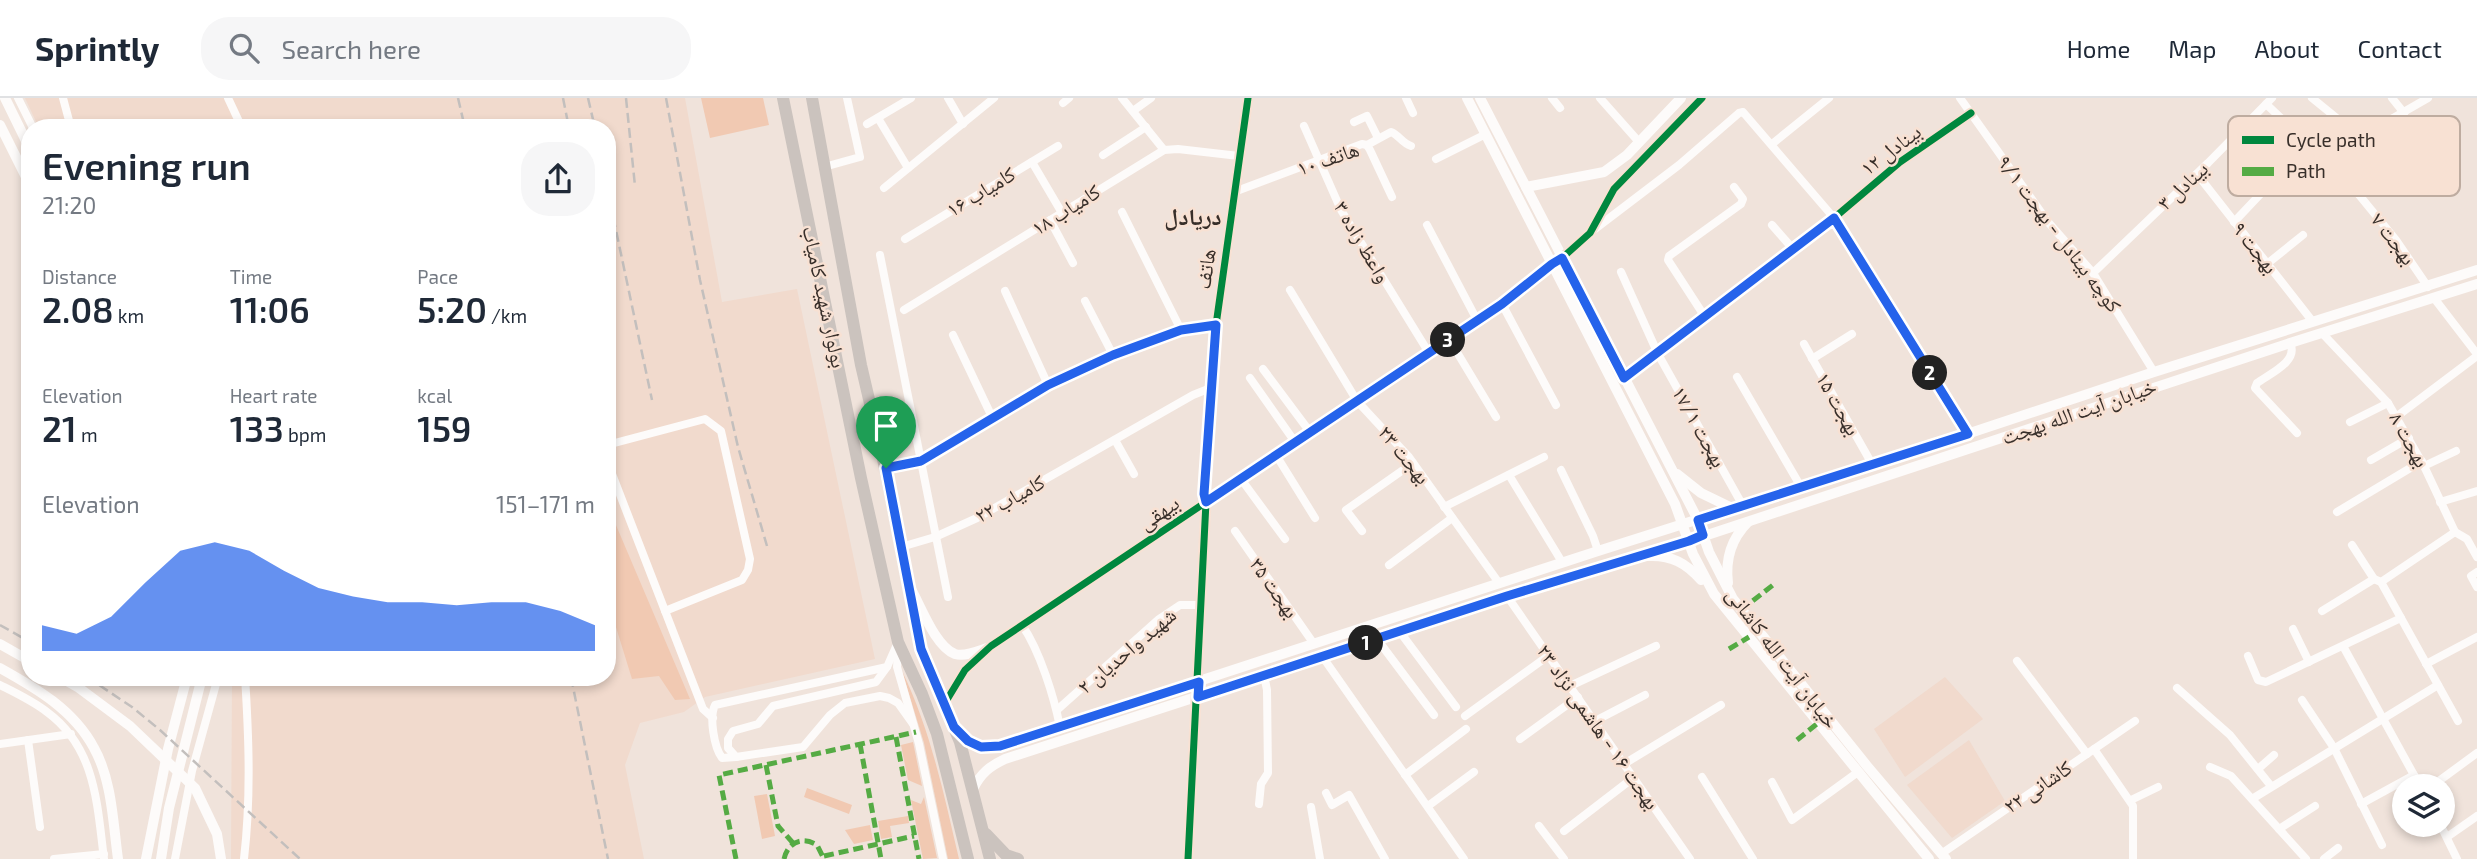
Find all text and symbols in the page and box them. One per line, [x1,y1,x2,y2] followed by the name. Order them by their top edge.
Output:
[201,17,691,80] search box
[35,28,159,68] text: Sprintly
[225,29,263,67] icon: search
[281,33,421,64] text: Search here
[2067,34,2130,63] text: Home
[2168,34,2216,63] text: Map
[2254,34,2320,63] text: About
[2358,34,2442,63] text: Contact
[2228,116,2460,196] legend
[1855,118,1926,181] street label: بینادل ۱۲
[2286,128,2376,151] text: Cycle path
[1293,135,1362,180] street label: هاتف ۱۰
[42,142,251,188] text: Evening run
[521,142,595,216] button: share
[1992,150,2128,317] street label: کوچه بینادل - بهجت ۹/۱
[2151,155,2213,215] street label: بینادل ۳
[2286,159,2326,182] text: Path
[941,160,1020,222] street label: کامیاب ۱۶
[1026,178,1105,240] street label: کامیاب ۱۸
[42,191,96,219] text: 21:20
[1330,196,1397,287] street label: واعظ زاده ۳
[1164,202,1222,231] district label: دریادل
[2366,207,2422,270] street label: بهجت ۷
[2227,216,2284,279] street label: بهجت ۹
[797,223,853,370] street label: بولوار شهید کامیاب
[1189,247,1220,291] street label: هاتف
[42,265,117,288] text: Distance
[230,265,272,288] text: Time
[417,265,458,288] text: Pace
[42,288,114,330] text: 2.08
[230,288,310,330] text: 11:06
[417,288,487,330] text: 5:20
[114,304,144,327] text: km
[487,304,527,327] text: /km
[1430,322,1466,358] pin: 3
[1442,328,1453,351] text: 3
[1912,356,1948,390] pin: 2
[1924,361,1935,384] text: 2
[1811,367,1867,440] street label: بهجت ۱۵
[1998,372,2160,450] street label: خیابان آیت الله بهجت
[1667,381,1733,472] street label: بهجت ۱۷/۱
[42,384,123,407] text: Elevation
[230,384,318,407] text: Heart rate
[417,384,452,407] text: kcal
[856,396,916,468] pin
[42,407,77,449] text: 21
[230,407,284,449] text: 133
[417,407,471,449] text: 159
[867,407,905,445] icon: arrive
[2384,407,2436,472] street label: بهجت ۸
[1373,420,1436,489] street label: بهجت ۲۳
[77,423,98,446] text: m
[284,423,326,446] text: bpm
[970,468,1049,528] street label: کامیاب ۲۲
[1133,489,1184,536] street label: بیهقی
[42,490,140,518] text: Elevation
[496,490,595,518] text: 151–171 m
[1245,552,1305,623] street label: بهجت ۳۵
[1720,581,1844,734] street label: خیابان آیت الله کاشانی
[1072,601,1181,699] street label: شهید واحدیان ۲
[1348,626,1384,660] pin: 1
[1361,631,1370,654] text: 1
[1531,639,1666,815] street label: بهجت ۱۶ - هاشمی نژاد ۲۳
[1998,754,2077,819] street label: کاشانی ۲۲
[2392,774,2455,837] map controls
[2392,774,2455,837] button: layers

